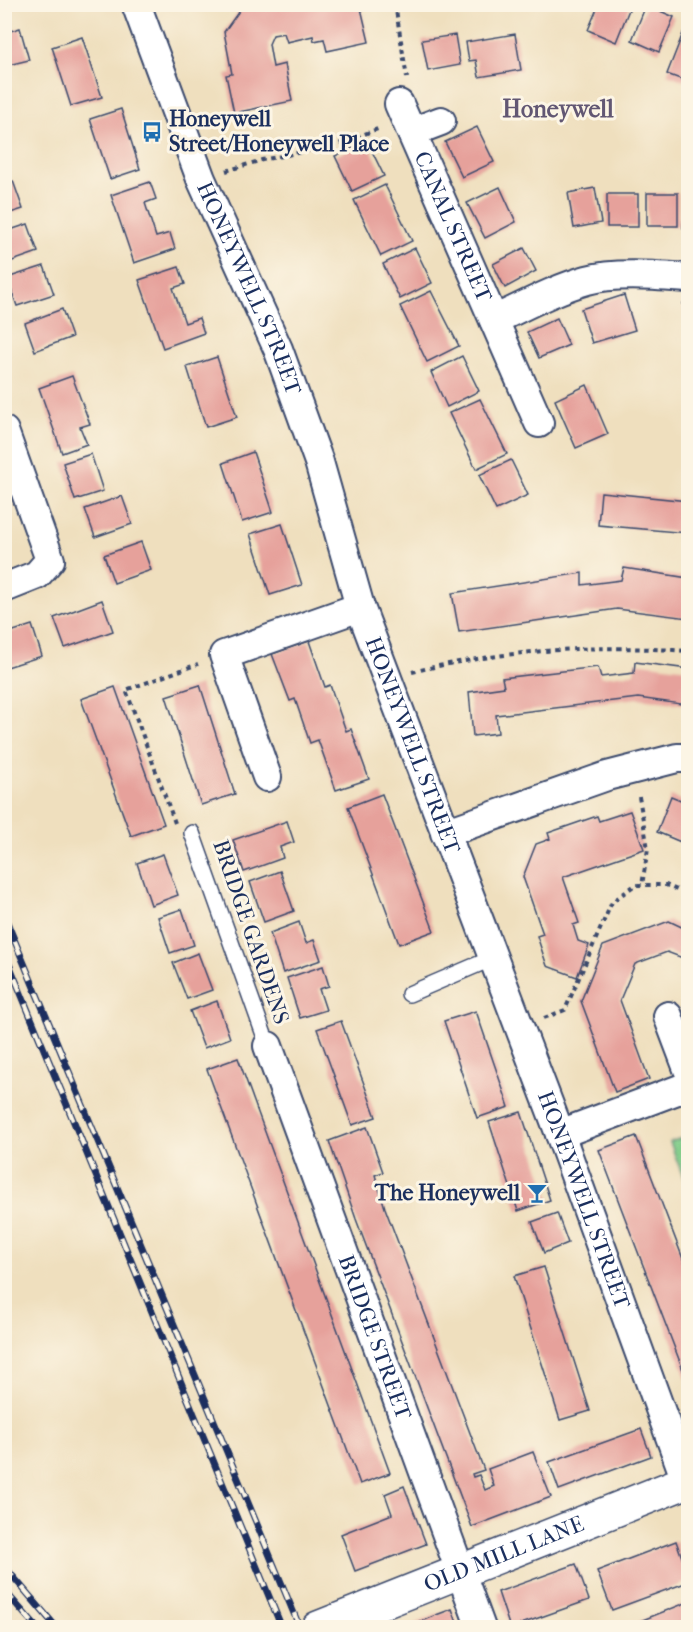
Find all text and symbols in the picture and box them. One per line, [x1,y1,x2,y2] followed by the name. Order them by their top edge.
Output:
[502,95,614,123] district label: Honeywell
[169,106,389,157] place label: Honeywell Street/Honeywell Place
[140,120,164,144] bus stop icon: Honeywell Street/Honeywell Place
[408,148,498,307] street label: CANAL STREET
[191,178,307,399] street label: HONEYWELL STREET
[360,633,466,858] street label: HONEYWELL STREET
[207,837,295,1027] street label: BRIDGE GARDENS
[532,1088,636,1313] street label: HONEYWELL STREET
[374,1180,521,1206] place label: The Honeywell
[525,1181,549,1205] bar icon: The Honeywell
[333,1251,417,1424] street label: BRIDGE STREET
[420,1511,588,1598] street label: OLD MILL LANE

